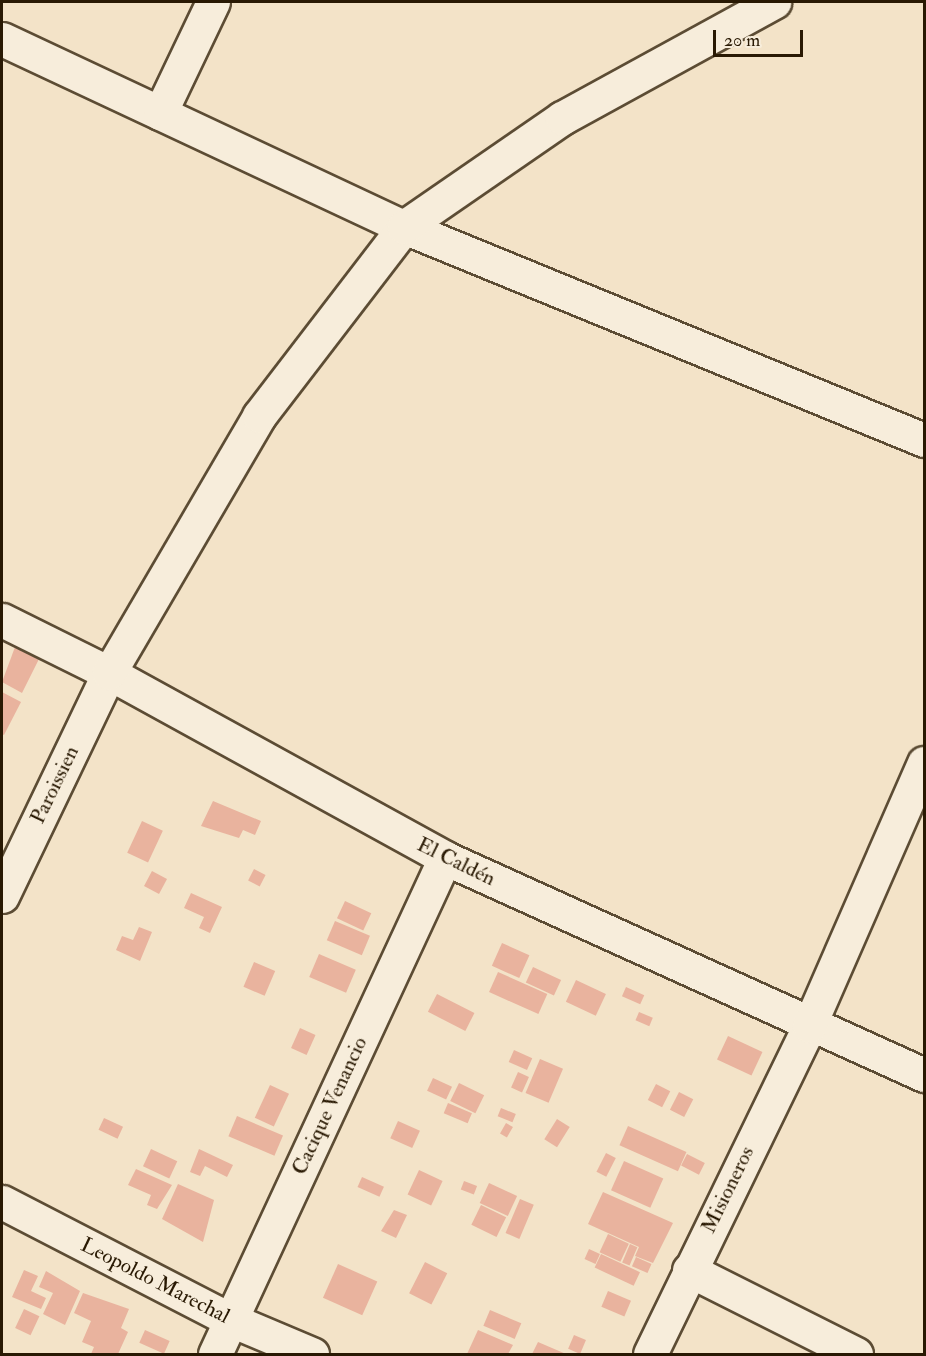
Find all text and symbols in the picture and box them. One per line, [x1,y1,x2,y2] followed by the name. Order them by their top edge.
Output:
[716,18,806,56] scale bar
[724,29,760,52] text: 20 m
[25,742,85,828] street label: Paroissien
[413,832,499,892] street label: El Caldén
[287,1033,373,1179] street label: Cacique Venancio
[696,1143,760,1237] street label: Misioneros
[76,1233,234,1329] street label: Leopoldo Marechal

